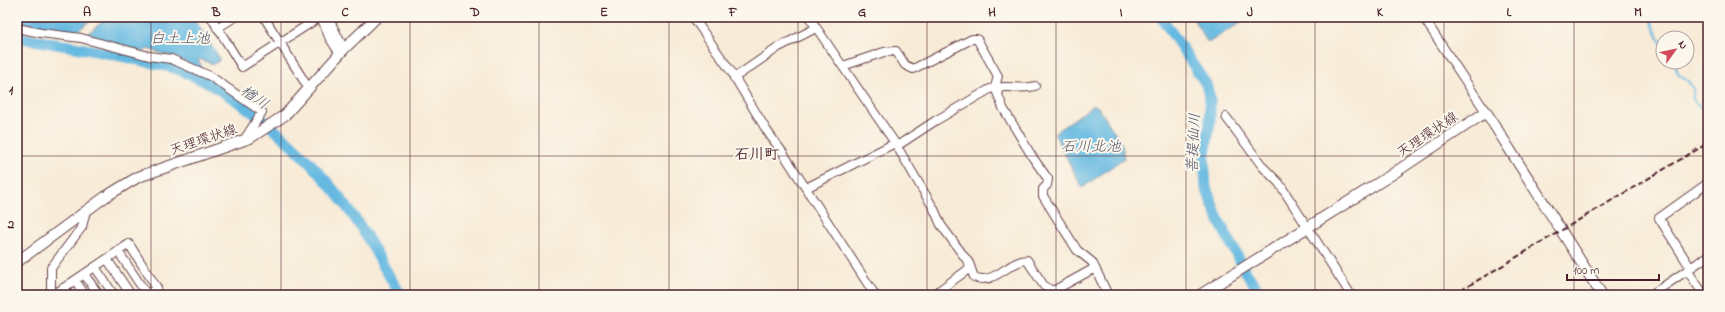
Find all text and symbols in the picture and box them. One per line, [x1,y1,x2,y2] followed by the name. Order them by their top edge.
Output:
[83,3,91,22] text: A
[211,3,221,22] text: B
[341,3,349,22] text: C
[469,3,480,22] text: D
[600,3,608,22] text: E
[728,3,738,22] text: F
[858,3,866,22] text: G
[988,3,996,22] text: H
[1119,3,1123,22] text: I
[1247,3,1253,22] text: J
[1377,3,1384,22] text: K
[1507,3,1513,22] text: L
[1634,3,1642,22] text: M
[150,28,211,50] water label: 白土上池
[1655,30,1695,70] north arrow
[1674,38,1691,53] text: N
[236,80,273,115] water label: 楢川
[9,81,14,100] text: 1
[1393,107,1463,164] street label: 天理環状線
[1181,113,1207,174] water label: 菩提仙川
[167,119,240,162] street label: 天理環状線
[1061,136,1122,158] water label: 石川北池
[734,144,780,166] district label: 石川町
[7,215,15,234] text: 2
[1567,256,1659,282] scale bar
[1573,262,1600,280] text: 100 m

